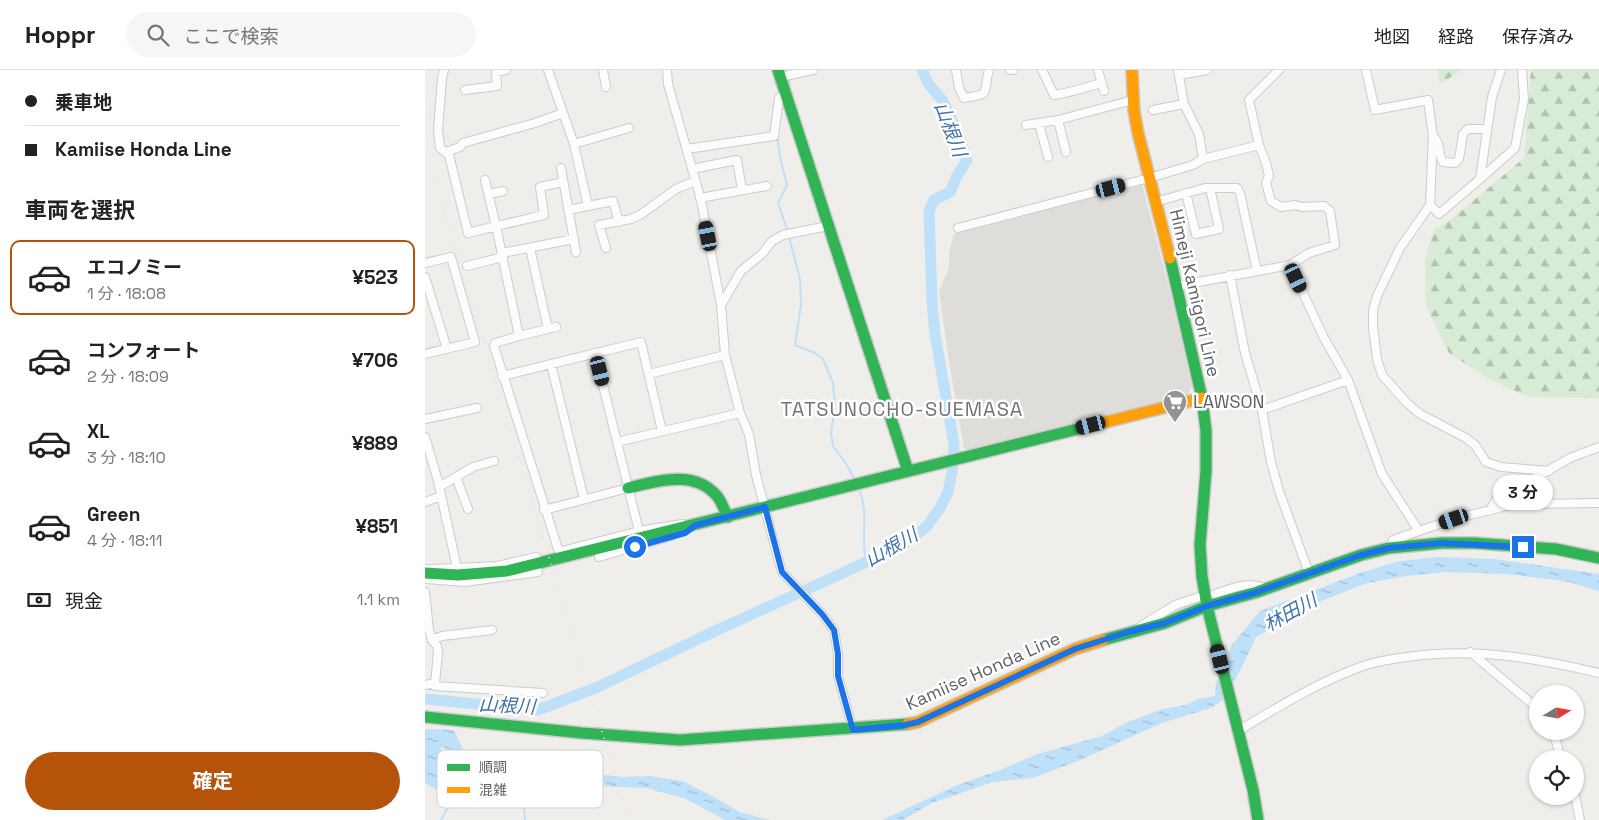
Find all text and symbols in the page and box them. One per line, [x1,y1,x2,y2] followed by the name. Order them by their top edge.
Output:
[126,12,476,57] search box
[25,19,96,50] text: Hoppr
[144,21,172,49] icon: search
[184,24,279,49] text: ここで検索
[1374,25,1410,48] text: 地図
[1438,25,1474,48] text: 経路
[1502,25,1574,48] text: 保存済み
[55,90,112,115] text: 乗車地
[929,98,973,162] water label: 山根川
[55,137,232,162] text: Kamiise Honda Line
[1094,177,1127,199] car
[25,196,135,224] text: 車両を選択
[1165,207,1226,379] street label: Himeji Kamigori Line
[697,220,718,252] car
[27,255,72,300] icon: car
[87,255,182,280] text: エコノミー
[1282,261,1309,295] car
[352,265,398,290] text: ¥523
[87,283,166,304] text: 1 分 · 18:08
[27,338,72,383] icon: car
[87,338,200,363] text: コンフォート
[352,348,398,373] text: ¥706
[589,355,610,387] car
[87,366,169,387] text: 2 分 · 18:09
[1162,389,1188,423] supermarket icon: LAWSON
[1193,390,1264,413] place label: LAWSON
[781,396,1023,422] district label: TATSUNOCHO-SUEMASA
[1074,414,1107,436] car
[87,419,110,444] text: XL
[27,421,72,466] icon: car
[352,431,398,456] text: ¥889
[87,447,166,468] text: 3 分 · 18:10
[1493,474,1553,510] callout: 3 分
[1508,482,1538,503] text: 3 分
[87,502,140,527] text: Green
[27,504,72,549] icon: car
[1437,507,1470,531] car
[355,514,398,539] text: ¥851
[860,521,924,573] water label: 山根川
[87,530,162,551] text: 4 分 · 18:11
[624,536,646,558] route start
[1512,536,1534,558] route end
[25,586,53,614] icon: cash
[1259,587,1323,637] water label: 林田川
[65,589,103,614] text: 現金
[357,589,400,610] text: 1.1 km
[902,626,1064,715] street label: Kamiise Honda Line
[1209,643,1230,675] car
[1529,685,1584,740] north arrow
[1529,685,1584,805] map controls
[478,692,538,720] water label: 山根川
[437,750,603,808] legend
[1529,750,1584,805] button: locate
[25,752,400,810] button: 確定
[479,758,507,776] text: 順調
[479,781,507,799] text: 混雑

